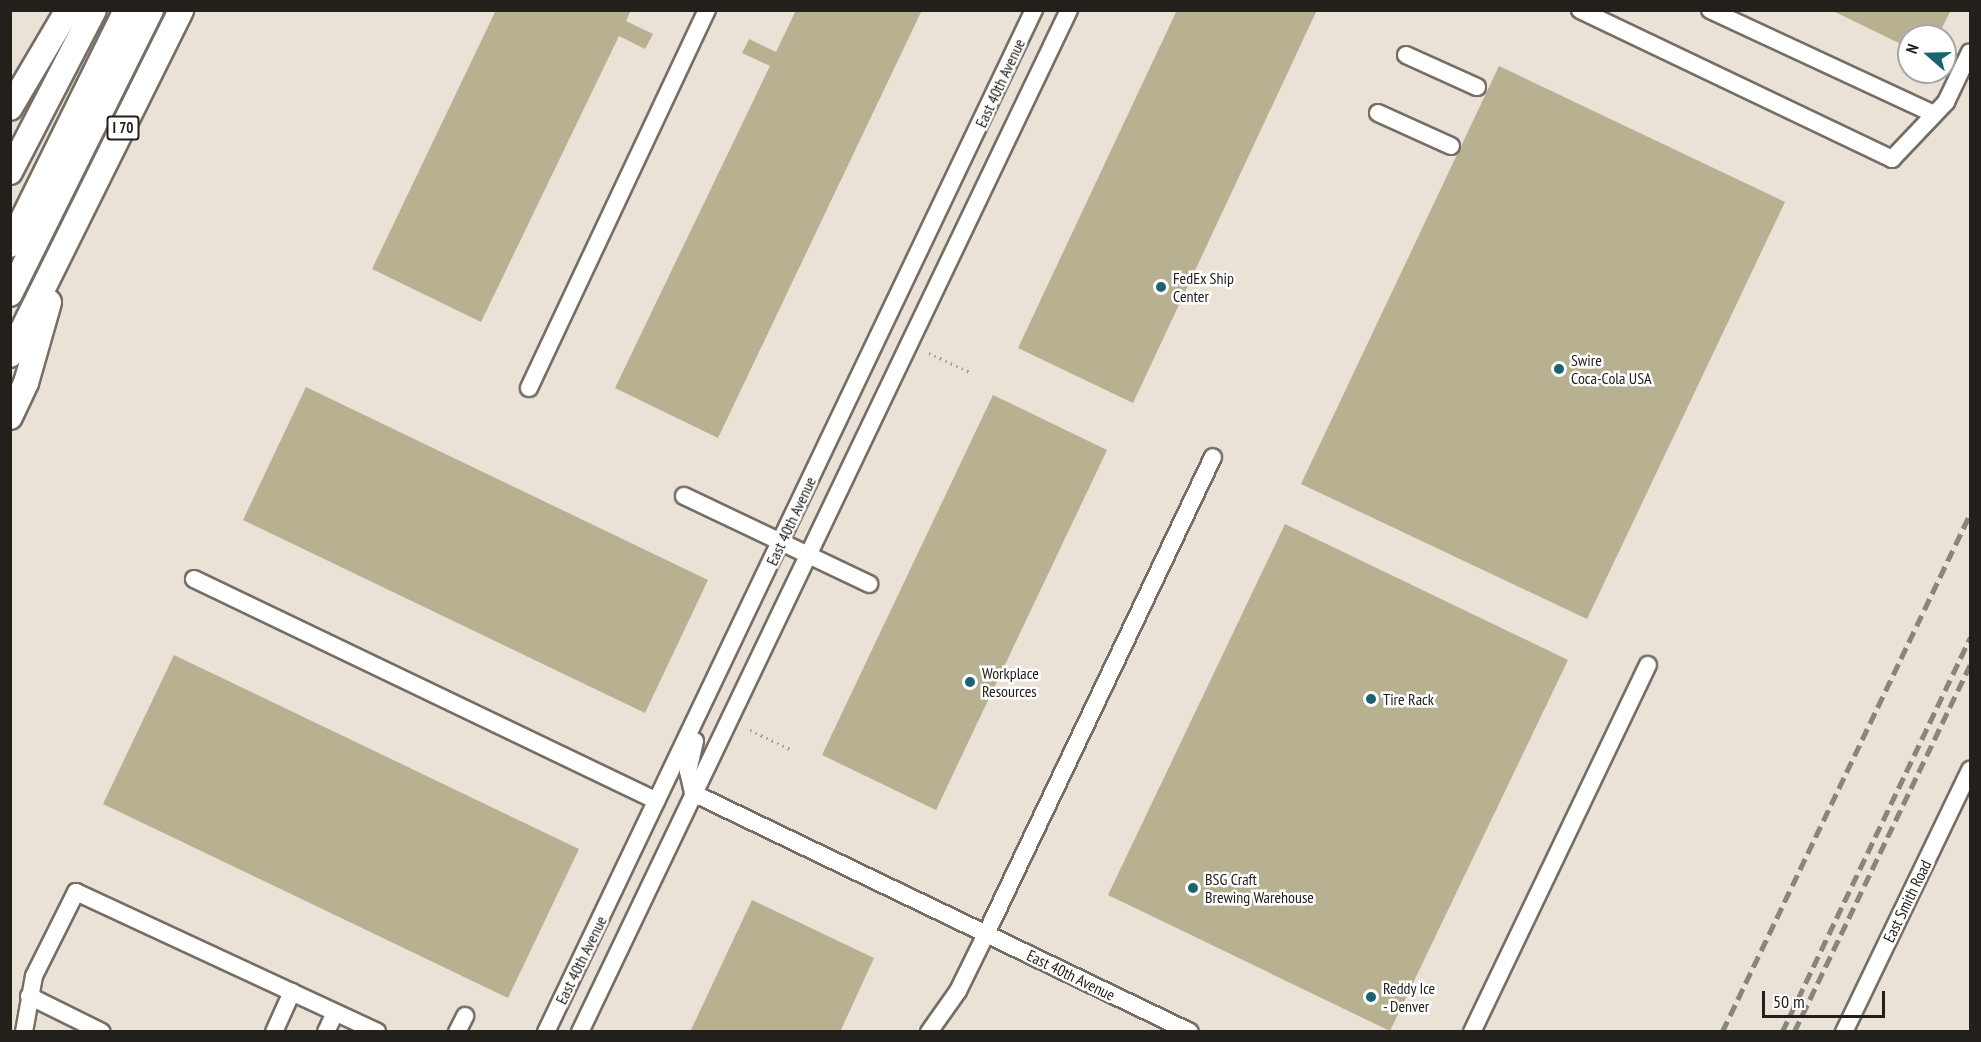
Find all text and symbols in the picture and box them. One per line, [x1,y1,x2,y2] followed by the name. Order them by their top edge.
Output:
[1897,24,1957,84] north arrow
[971,35,1029,131] street label: East 40th Avenue
[1901,41,1923,56] text: N
[106,116,140,140] road number: I 70
[1173,268,1234,306] place label: FedEx Ship Center
[1154,280,1168,294] marker: FedEx Ship Center
[1571,350,1652,388] place label: Swire Coca-Cola USA
[1552,362,1566,376] marker: Swire Coca-Cola USA
[762,473,820,569] street label: East 40th Avenue
[982,663,1039,701] place label: Workplace Resources
[963,675,977,689] marker: Workplace Resources
[1383,689,1434,709] place label: Tire Rack
[1364,692,1378,706] marker: Tire Rack
[1879,857,1935,945] street label: East Smith Road
[1205,869,1314,907] place label: BSG Craft Brewing Warehouse
[1186,881,1200,895] marker: BSG Craft Brewing Warehouse
[551,913,611,1007] street label: East 40th Avenue
[1024,945,1118,1005] street label: East 40th Avenue
[1383,978,1436,1016] place label: Reddy Ice - Denver
[1765,979,1888,1017] scale bar
[1364,990,1378,1004] marker: Reddy Ice - Denver
[1773,990,1805,1013] text: 50 m

